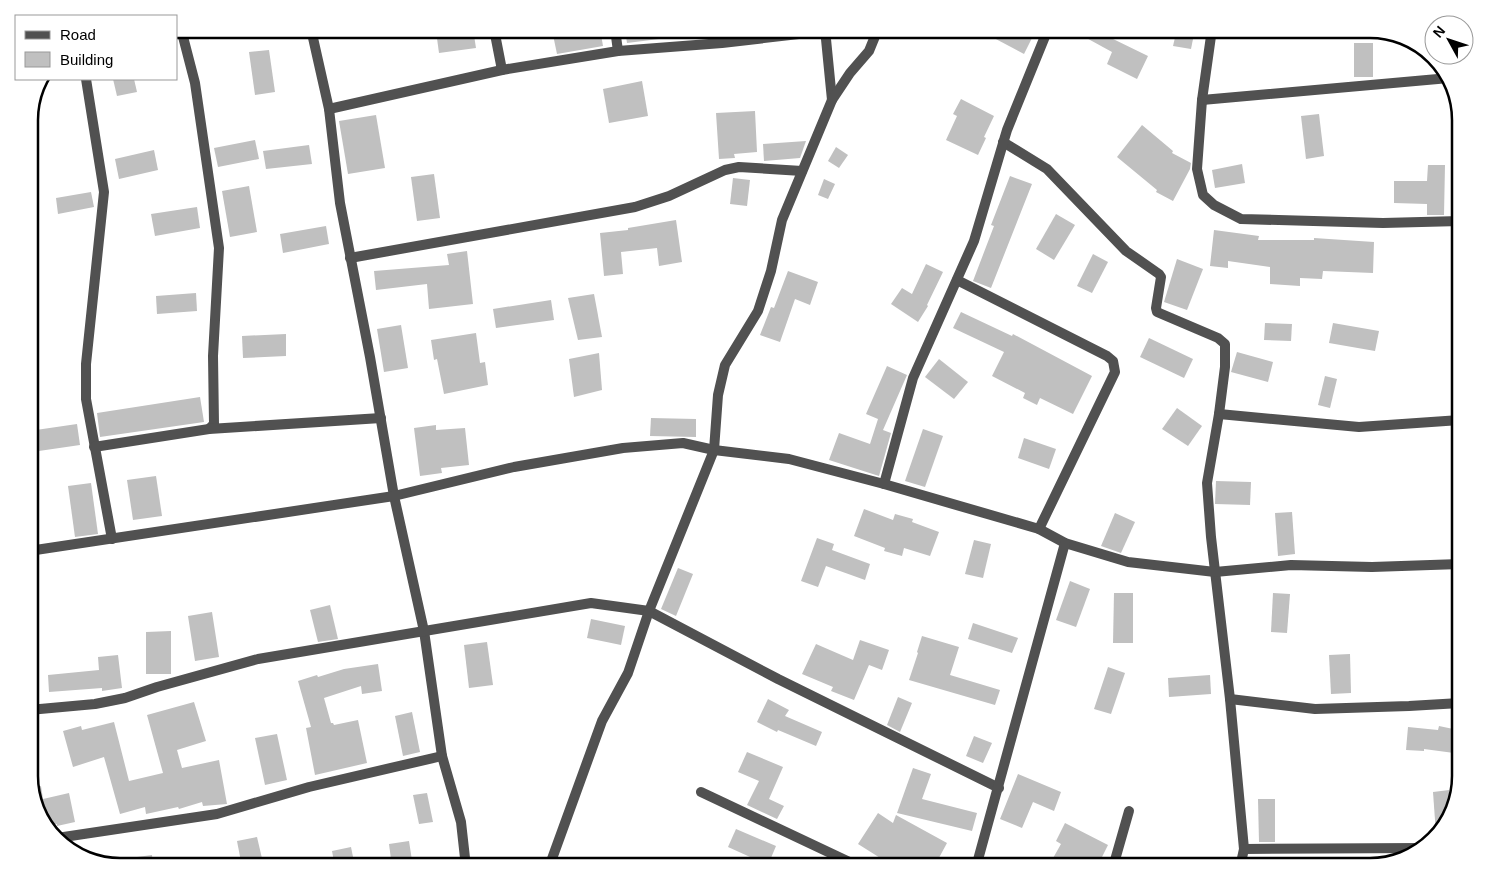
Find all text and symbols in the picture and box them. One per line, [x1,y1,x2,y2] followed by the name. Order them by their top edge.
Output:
[15,15,178,80] legend
[1424,15,1474,65] north arrow
[1430,23,1448,41] text: N
[60,26,96,43] text: Road
[60,51,113,68] text: Building

